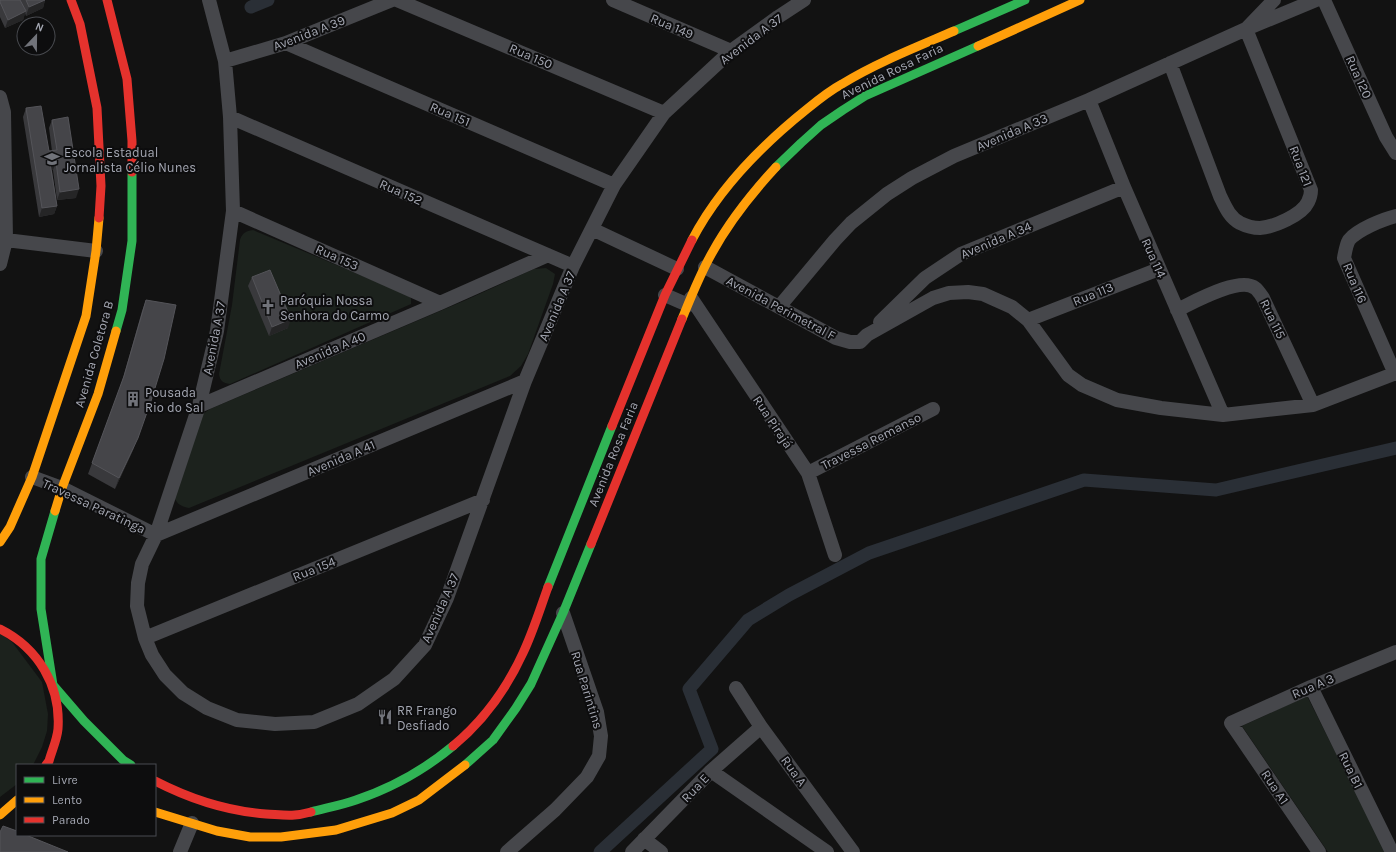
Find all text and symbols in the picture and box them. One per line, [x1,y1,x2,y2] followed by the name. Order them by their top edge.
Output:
[648,10,696,42] street label: Rua 149
[717,11,785,67] street label: Avenida A 37
[271,12,347,54] street label: Avenida A 39
[16,16,56,56] north arrow
[33,20,46,35] text: N
[507,40,555,72] street label: Rua 150
[839,40,945,102] street label: Avenida Rosa Faria
[1343,53,1375,101] street label: Rua 120
[428,99,472,129] street label: Rua 151
[974,110,1050,154] street label: Avenida A 33
[1286,144,1316,188] street label: Rua 121
[64,145,196,175] place label: Escola Estadual Jornalista Célio Nunes
[43,150,61,168] school or university icon: Escola Estadual Jornalista Célio Nunes
[377,176,425,208] street label: Rua 152
[958,218,1034,262] street label: Avenida A 34
[1139,236,1169,280] street label: Rua 114
[313,241,361,273] street label: Rua 153
[1340,261,1370,305] street label: Rua 116
[536,269,578,343] street label: Avenida A 37
[724,273,838,343] street label: Avenida Perimetral F
[1071,279,1115,309] street label: Rua 113
[280,293,389,323] place label: Paróquia Nossa Senhora do Carmo
[1257,297,1289,341] street label: Rua 115
[259,298,277,316] church icon: Paróquia Nossa Senhora do Carmo
[72,299,116,409] street label: Avenida Coletora B
[200,300,228,376] street label: Avenida A 37
[292,328,368,372] street label: Avenida A 40
[145,385,204,415] place label: Pousada Rio do Sal
[124,390,142,408] building icon: Pousada Rio do Sal
[750,393,796,451] street label: Rua Pirajá
[585,399,641,509] street label: Avenida Rosa Faria
[818,409,924,473] street label: Travessa Remanso
[305,437,377,479] street label: Avenida A 41
[40,476,148,536] street label: Travessa Paratinga
[290,554,338,584] street label: Rua 154
[418,571,462,645] street label: Avenida A 37
[568,649,606,731] street label: Rua Parintins
[1290,670,1336,702] street label: Rua A 3
[397,703,457,733] place label: RR Frango Desfiado
[376,708,394,726] restaurant icon: RR Frango Desfiado
[1336,749,1366,791] street label: Rua B1
[778,753,810,789] street label: Rua A
[16,764,156,836] legend
[1258,767,1292,807] street label: Rua A1
[678,771,712,805] street label: Rua E
[52,773,78,787] text: Livre
[52,793,82,807] text: Lento
[52,813,90,827] text: Parado

